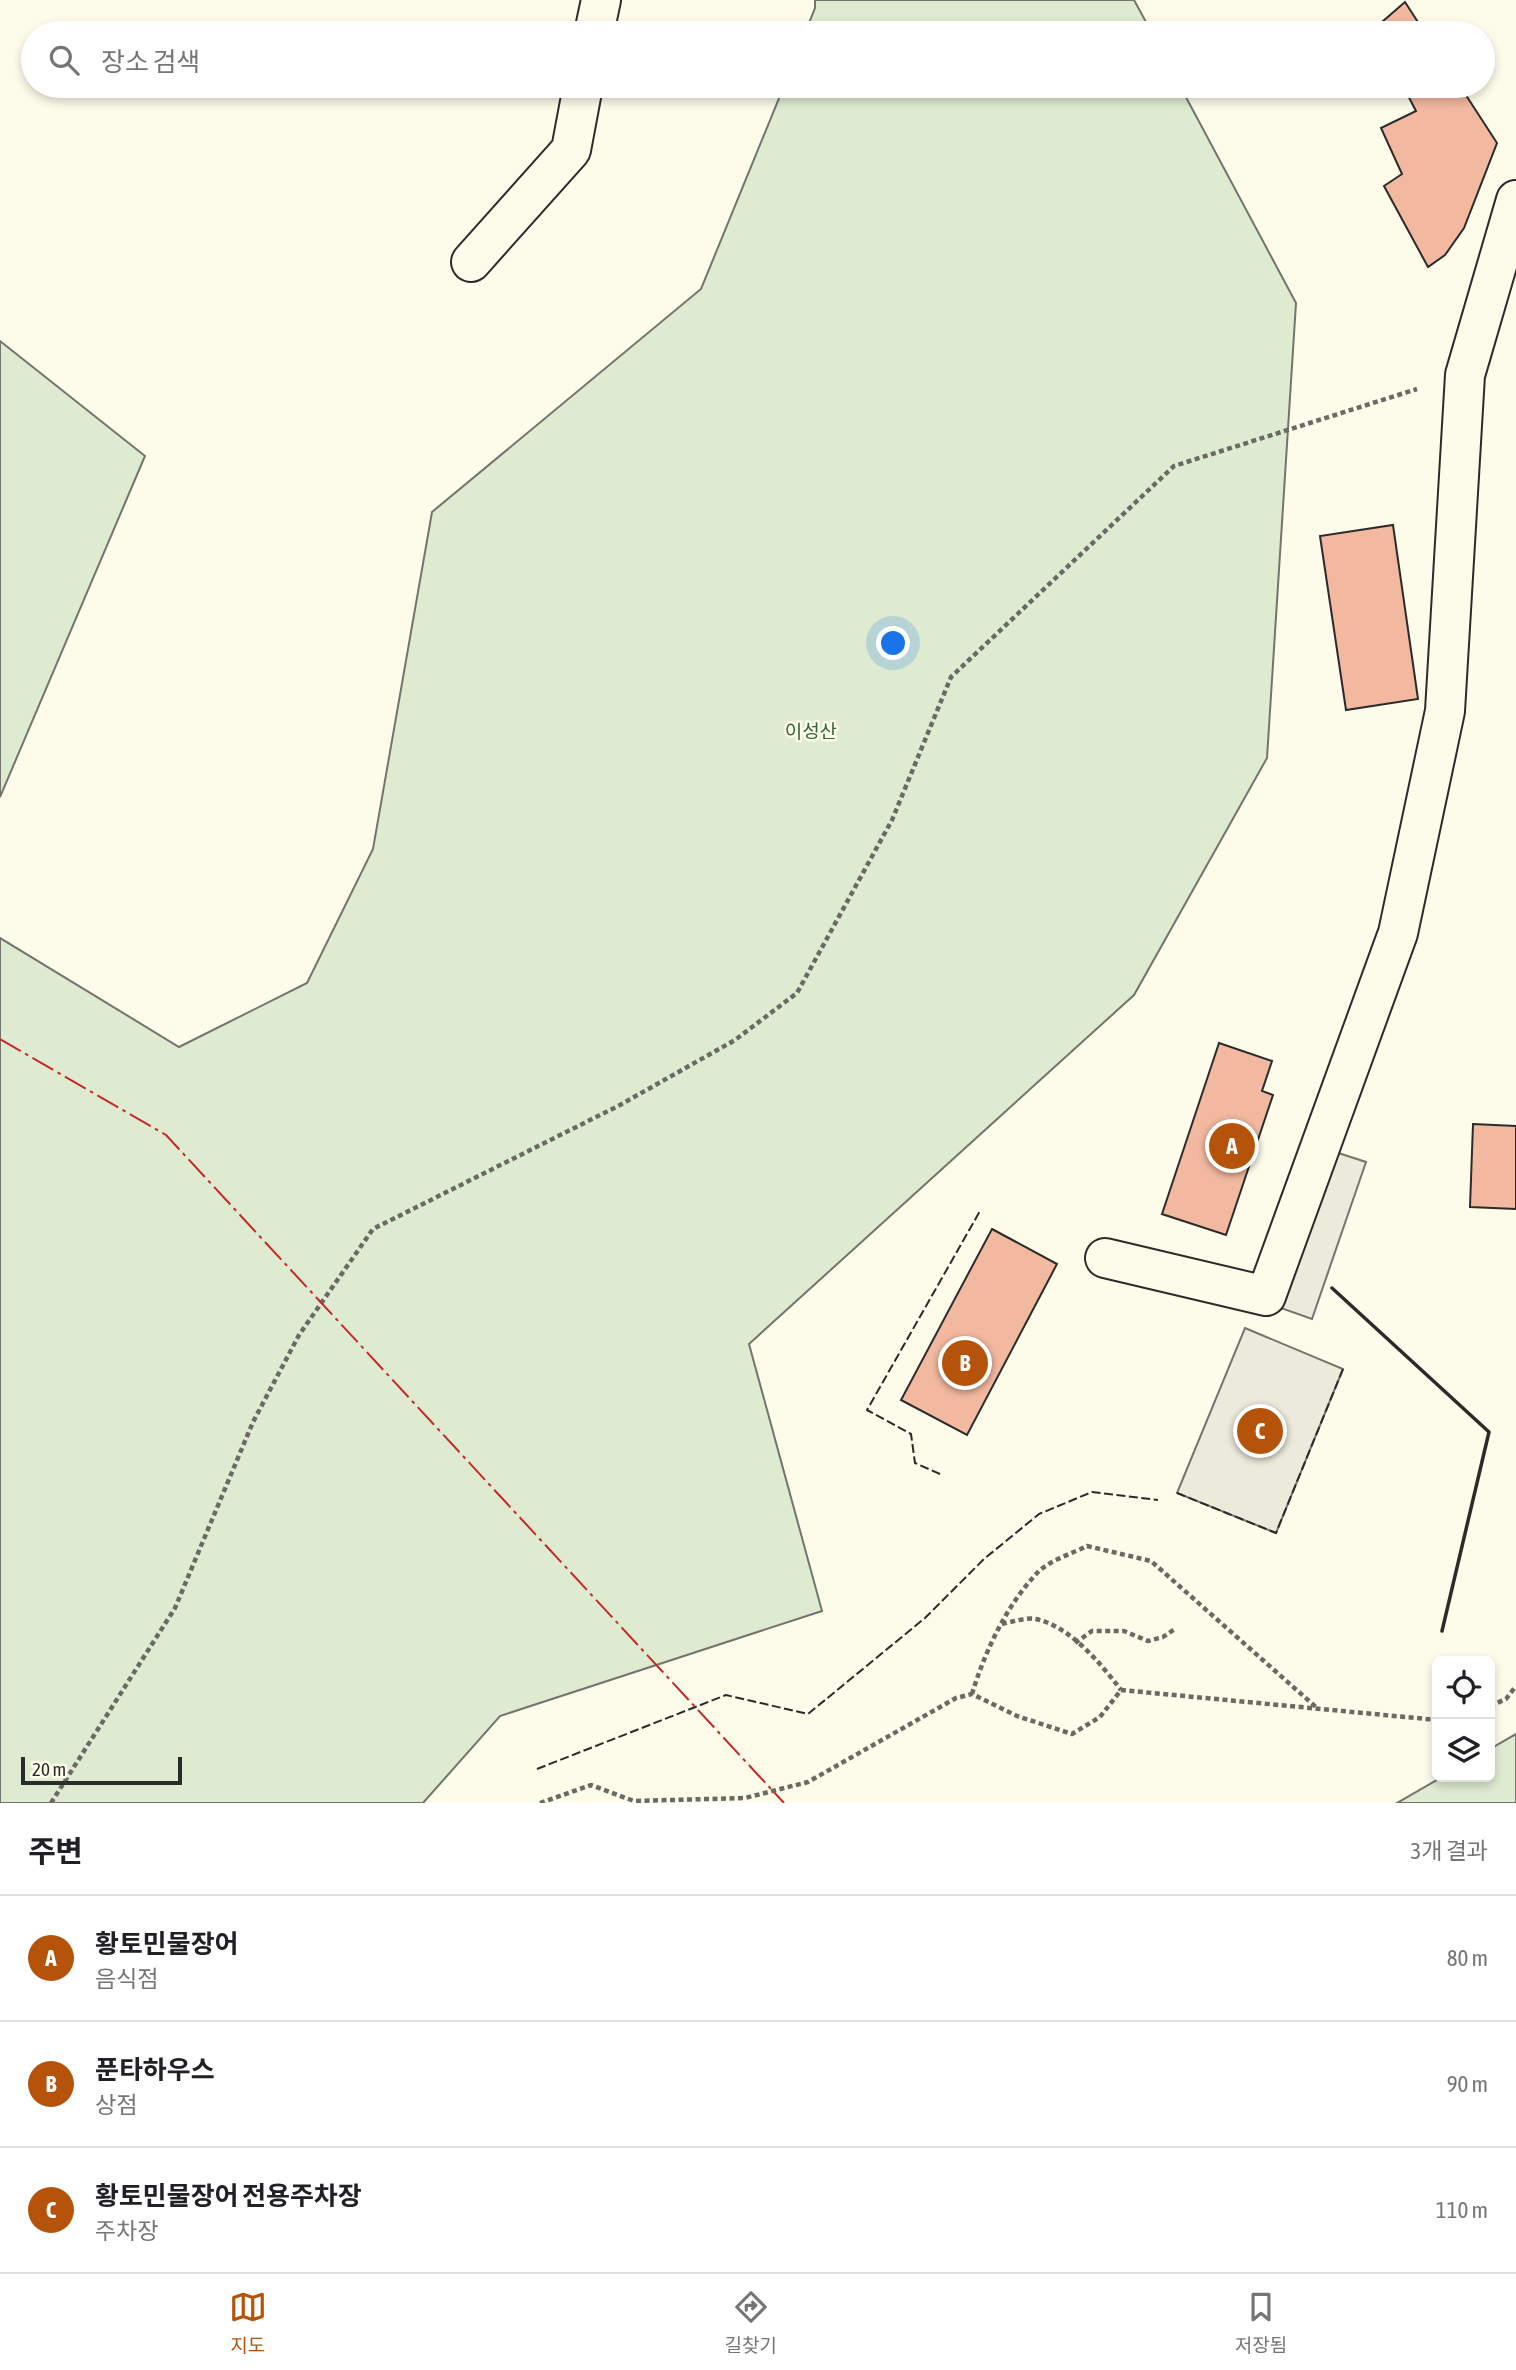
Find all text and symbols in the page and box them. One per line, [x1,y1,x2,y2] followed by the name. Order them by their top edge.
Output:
[21,21,1495,98] search box
[45,41,83,79] icon: search
[101,47,200,77] text: 장소 검색
[876,626,910,660] your location
[785,720,837,742] park label: 이성산
[1209,1120,1255,1172] pin: A
[942,1337,988,1389] pin: B
[1237,1405,1283,1457] pin: C
[1432,1656,1495,1782] map controls
[1432,1656,1495,1719] button: locate
[1432,1719,1495,1782] button: layers
[21,1754,182,1786] scale bar
[32,1758,66,1780] text: 20 m
[28,1834,83,1868] text: 주변
[1411,1838,1488,1864] text: 3개 결과
[95,1929,239,1959] text: 황토민물장어
[45,1945,57,1971] text: A
[1447,1945,1488,1971] text: 80 m
[95,1966,158,1992] text: 음식점
[95,2055,215,2085] text: 푼타하우스
[46,2071,56,2097] text: B
[1447,2071,1488,2097] text: 90 m
[95,2092,137,2118] text: 상점
[95,2181,362,2211] text: 황토민물장어 전용주차장
[46,2197,56,2223] text: C
[1436,2197,1488,2223] text: 110 m
[95,2218,158,2244] text: 주차장
[229,2288,267,2357] tab: 지도
[725,2288,777,2357] tab: 길찾기
[1235,2288,1287,2357] tab: 저장됨

